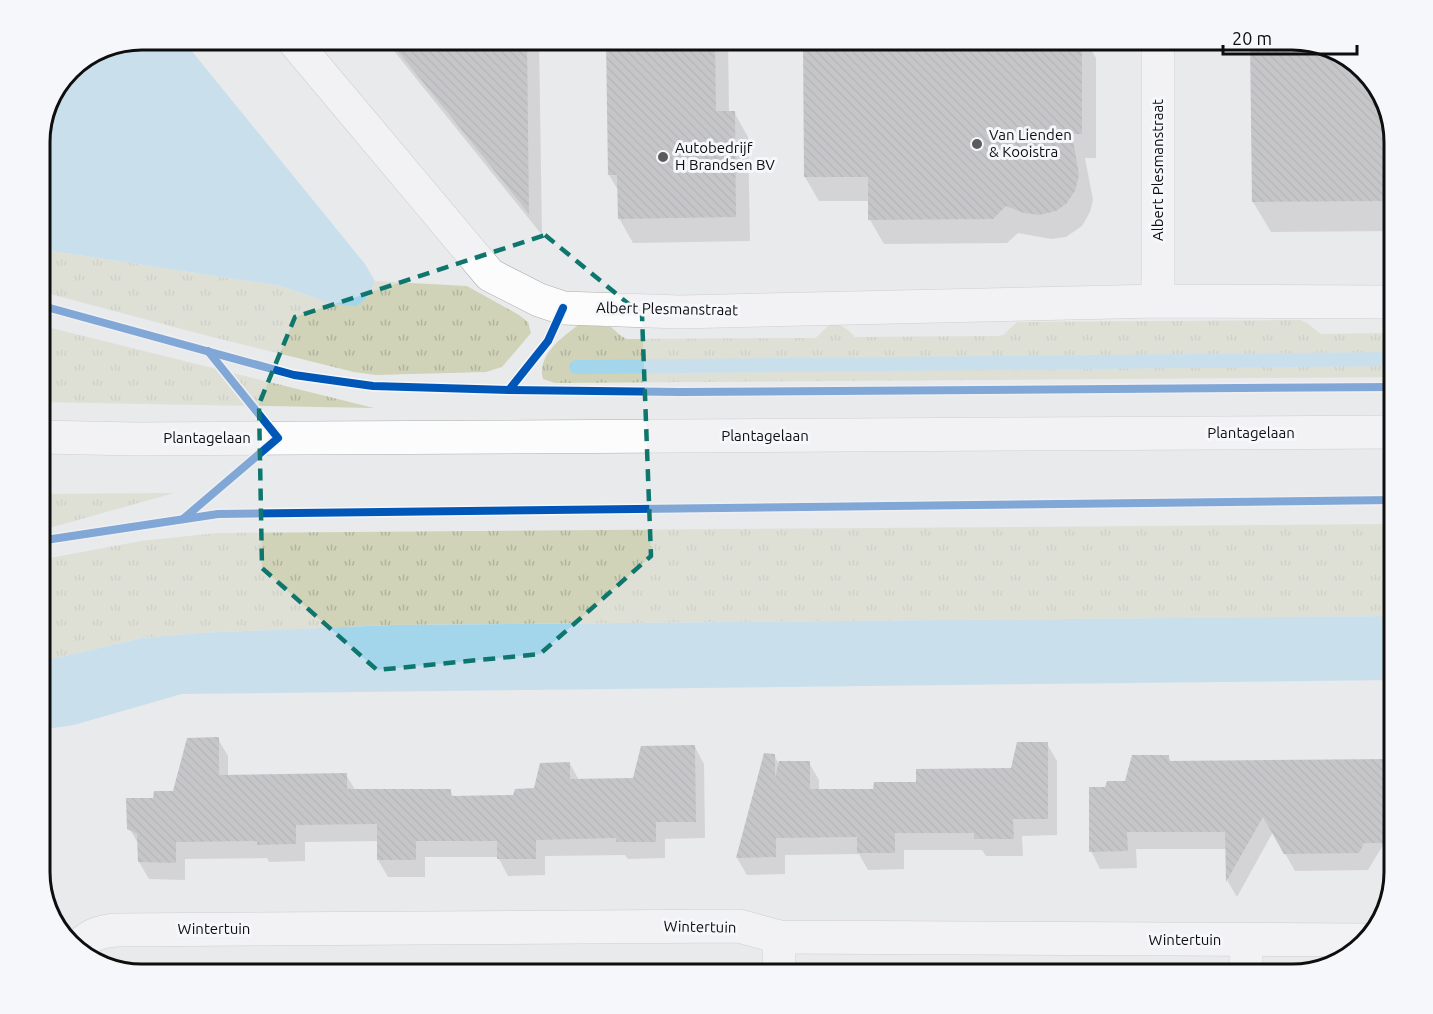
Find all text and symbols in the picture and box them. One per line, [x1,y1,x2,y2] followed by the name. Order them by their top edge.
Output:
[1223,18,1356,56] scale bar
[1232,28,1272,48] text: 20 m
[1149,99,1166,241] street label: Albert Plesmanstraat
[989,126,1072,160] place label: Van Lienden & Kooistra
[970,137,984,151] marker: Van Lienden & Kooistra
[675,139,775,173] place label: Autobedrijf H Brandsen BV
[656,150,670,164] marker: Autobedrijf H Brandsen BV
[596,299,738,318] street label: Albert Plesmanstraat
[1207,424,1295,441] street label: Plantagelaan
[721,427,809,444] street label: Plantagelaan
[163,429,251,446] street label: Plantagelaan
[663,917,737,936] street label: Wintertuin
[178,920,250,937] street label: Wintertuin
[1149,931,1221,948] street label: Wintertuin

